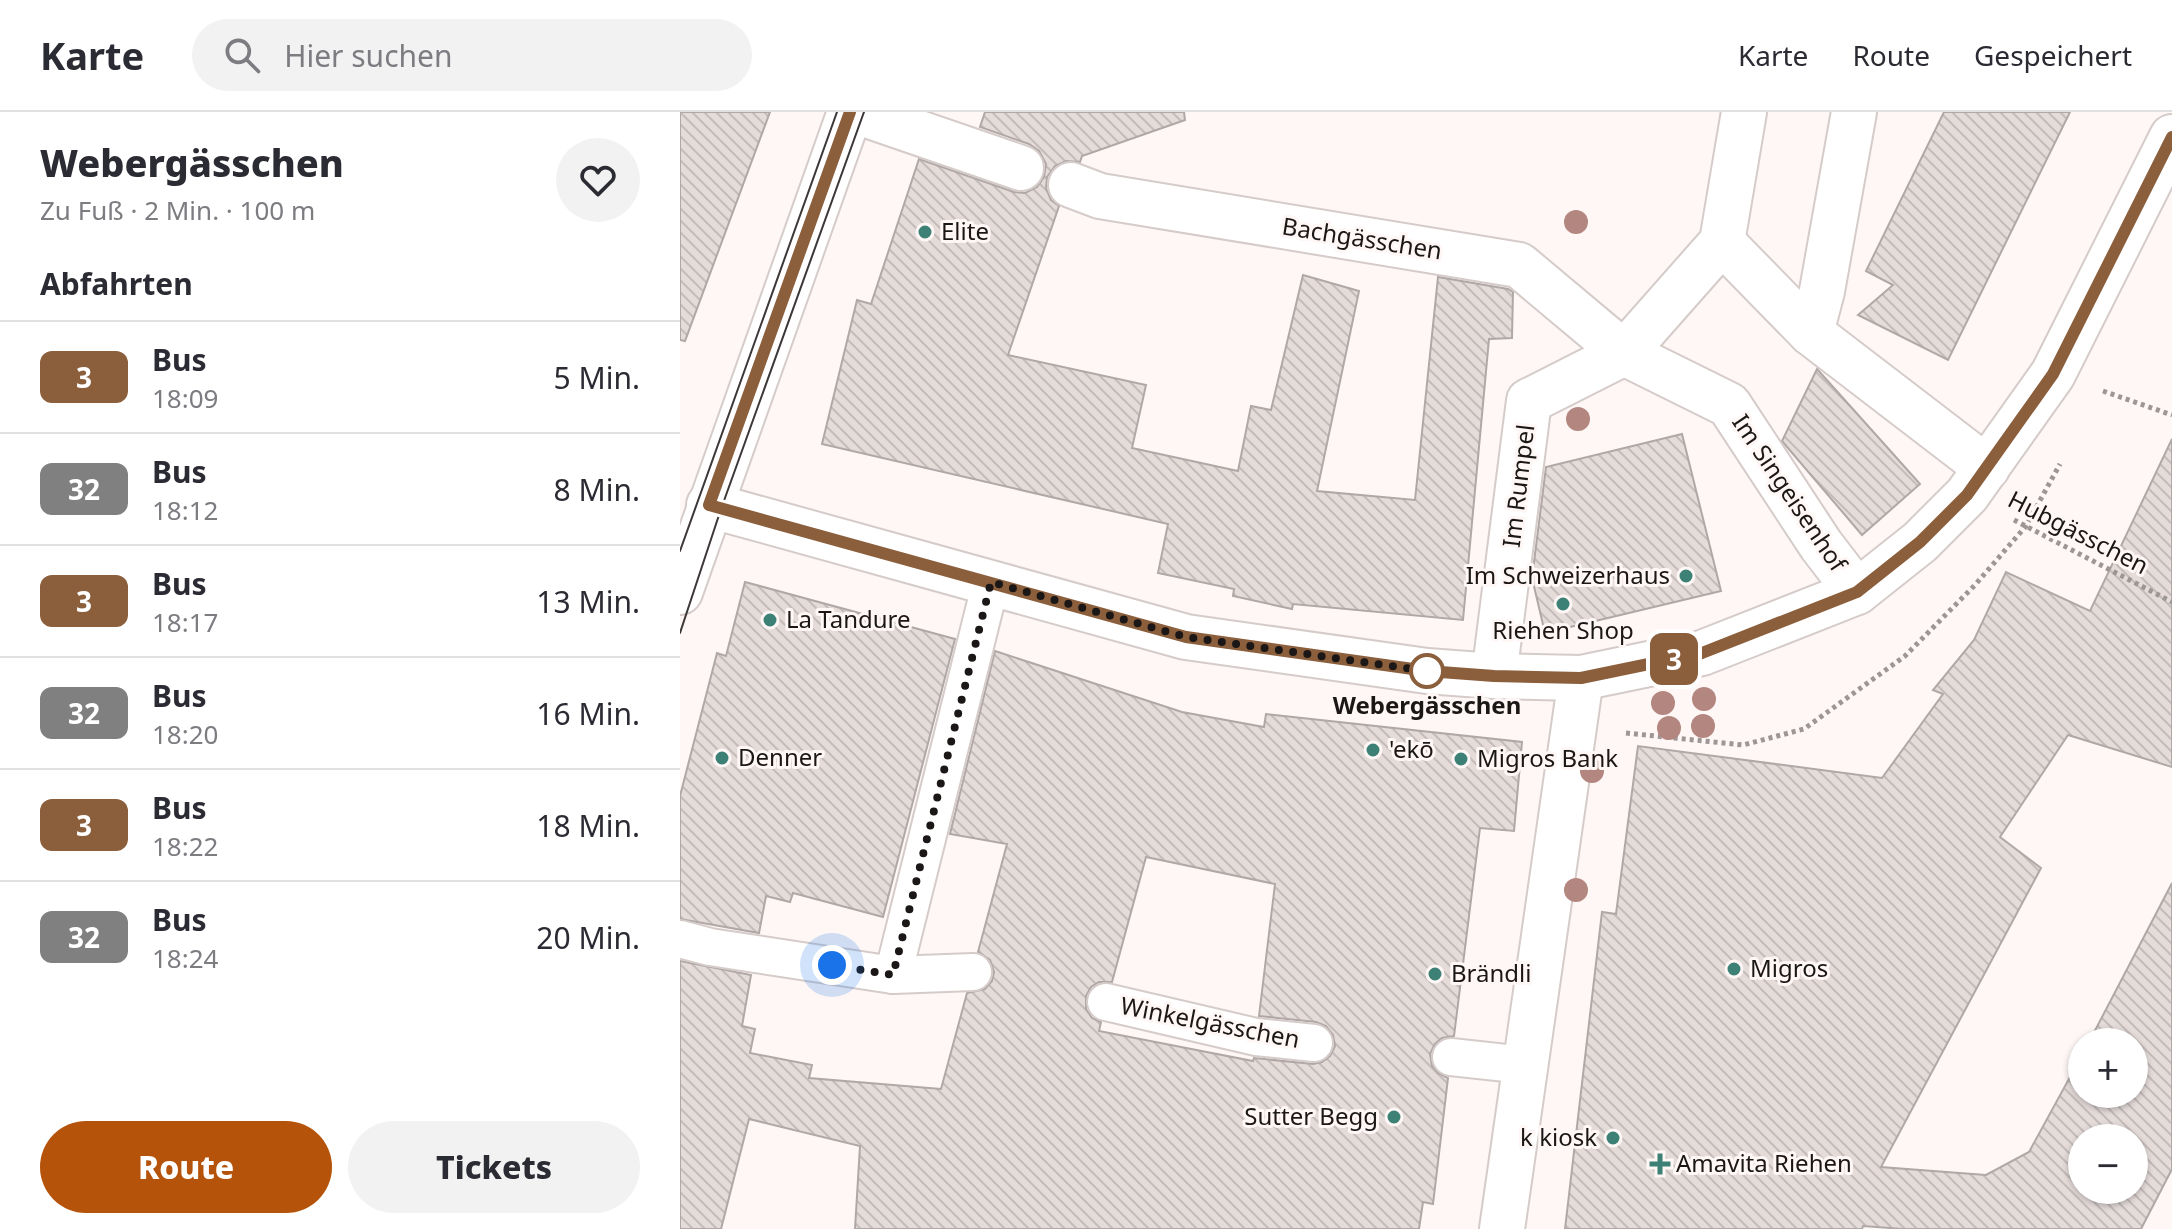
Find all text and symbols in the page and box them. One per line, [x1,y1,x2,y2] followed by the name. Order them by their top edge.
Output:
[192,19,752,91] search box
[40,29,144,81] text: Karte
[220,33,264,77] icon: search
[284,35,453,76] text: Hier suchen
[1738,36,1808,74] text: Karte
[1852,36,1930,74] text: Route
[1974,36,2132,74] text: Gespeichert
[40,136,344,188] text: Webergässchen
[556,138,640,222] button: heart
[40,192,315,228] text: Zu Fuß · 2 Min. · 100 m
[1280,209,1445,266] street label: Bachgässchen
[941,214,989,247] place label: Elite
[916,223,934,241] marker: Elite
[40,263,193,304] text: Abfahrten
[152,339,207,380] text: Bus
[554,357,640,398] text: 5 Min.
[76,358,92,396] text: 3
[152,380,218,416] text: 18:09
[1725,407,1856,579] street label: Im Singeisenhof
[1494,423,1541,549] street label: Im Rumpel
[152,451,207,492] text: Bus
[554,469,640,510] text: 8 Min.
[68,470,100,508] text: 32
[2003,482,2154,581] street label: Hubgässchen
[152,492,218,528] text: 18:12
[1466,558,1670,591] place label: Im Schweizerhaus
[152,563,207,604] text: Bus
[1677,567,1695,585] marker: Im Schweizerhaus
[536,581,640,622] text: 13 Min.
[76,582,92,620] text: 3
[1554,595,1572,613] marker: Riehen Shop
[786,602,911,635] place label: La Tandure
[152,604,218,640] text: 18:17
[761,611,779,629] marker: La Tandure
[1492,613,1634,646] place label: Riehen Shop
[1648,633,1700,685] line badge: 3
[1666,640,1682,678] text: 3
[1410,654,1444,688] marker: Webergässchen
[152,675,207,716] text: Bus
[1333,688,1521,721] place label: Webergässchen
[536,693,640,734] text: 16 Min.
[68,694,100,732] text: 32
[152,716,218,752] text: 18:20
[1389,732,1434,765] place label: 'ekō
[738,740,822,773] place label: Denner
[1364,741,1382,759] marker: 'ekō
[1477,741,1618,774] place label: Migros Bank
[713,749,731,767] marker: Denner
[1452,750,1470,768] marker: Migros Bank
[152,787,207,828] text: Bus
[536,805,640,846] text: 18 Min.
[76,806,92,844] text: 3
[152,828,218,864] text: 18:22
[152,899,207,940] text: Bus
[536,917,640,958] text: 20 Min.
[68,918,100,956] text: 32
[152,940,218,976] text: 18:24
[812,945,852,985] your location
[1750,951,1828,984] place label: Migros
[1451,956,1531,989] place label: Brändli
[1725,960,1743,978] marker: Migros
[1426,965,1444,983] marker: Brändli
[1118,988,1303,1055] street label: Winkelgässchen
[2068,1028,2148,1204] map controls
[2068,1028,2148,1108] button: +
[1244,1099,1378,1132] place label: Sutter Begg
[1385,1108,1403,1126] marker: Sutter Begg
[1520,1120,1597,1153] place label: k kiosk
[40,1121,332,1213] button: Route
[348,1121,640,1213] button: Tickets
[2068,1124,2148,1204] button: −
[1604,1129,1622,1147] marker: k kiosk
[1676,1146,1852,1179] place label: Amavita Riehen
[1651,1155,1669,1173] marker: Amavita Riehen

